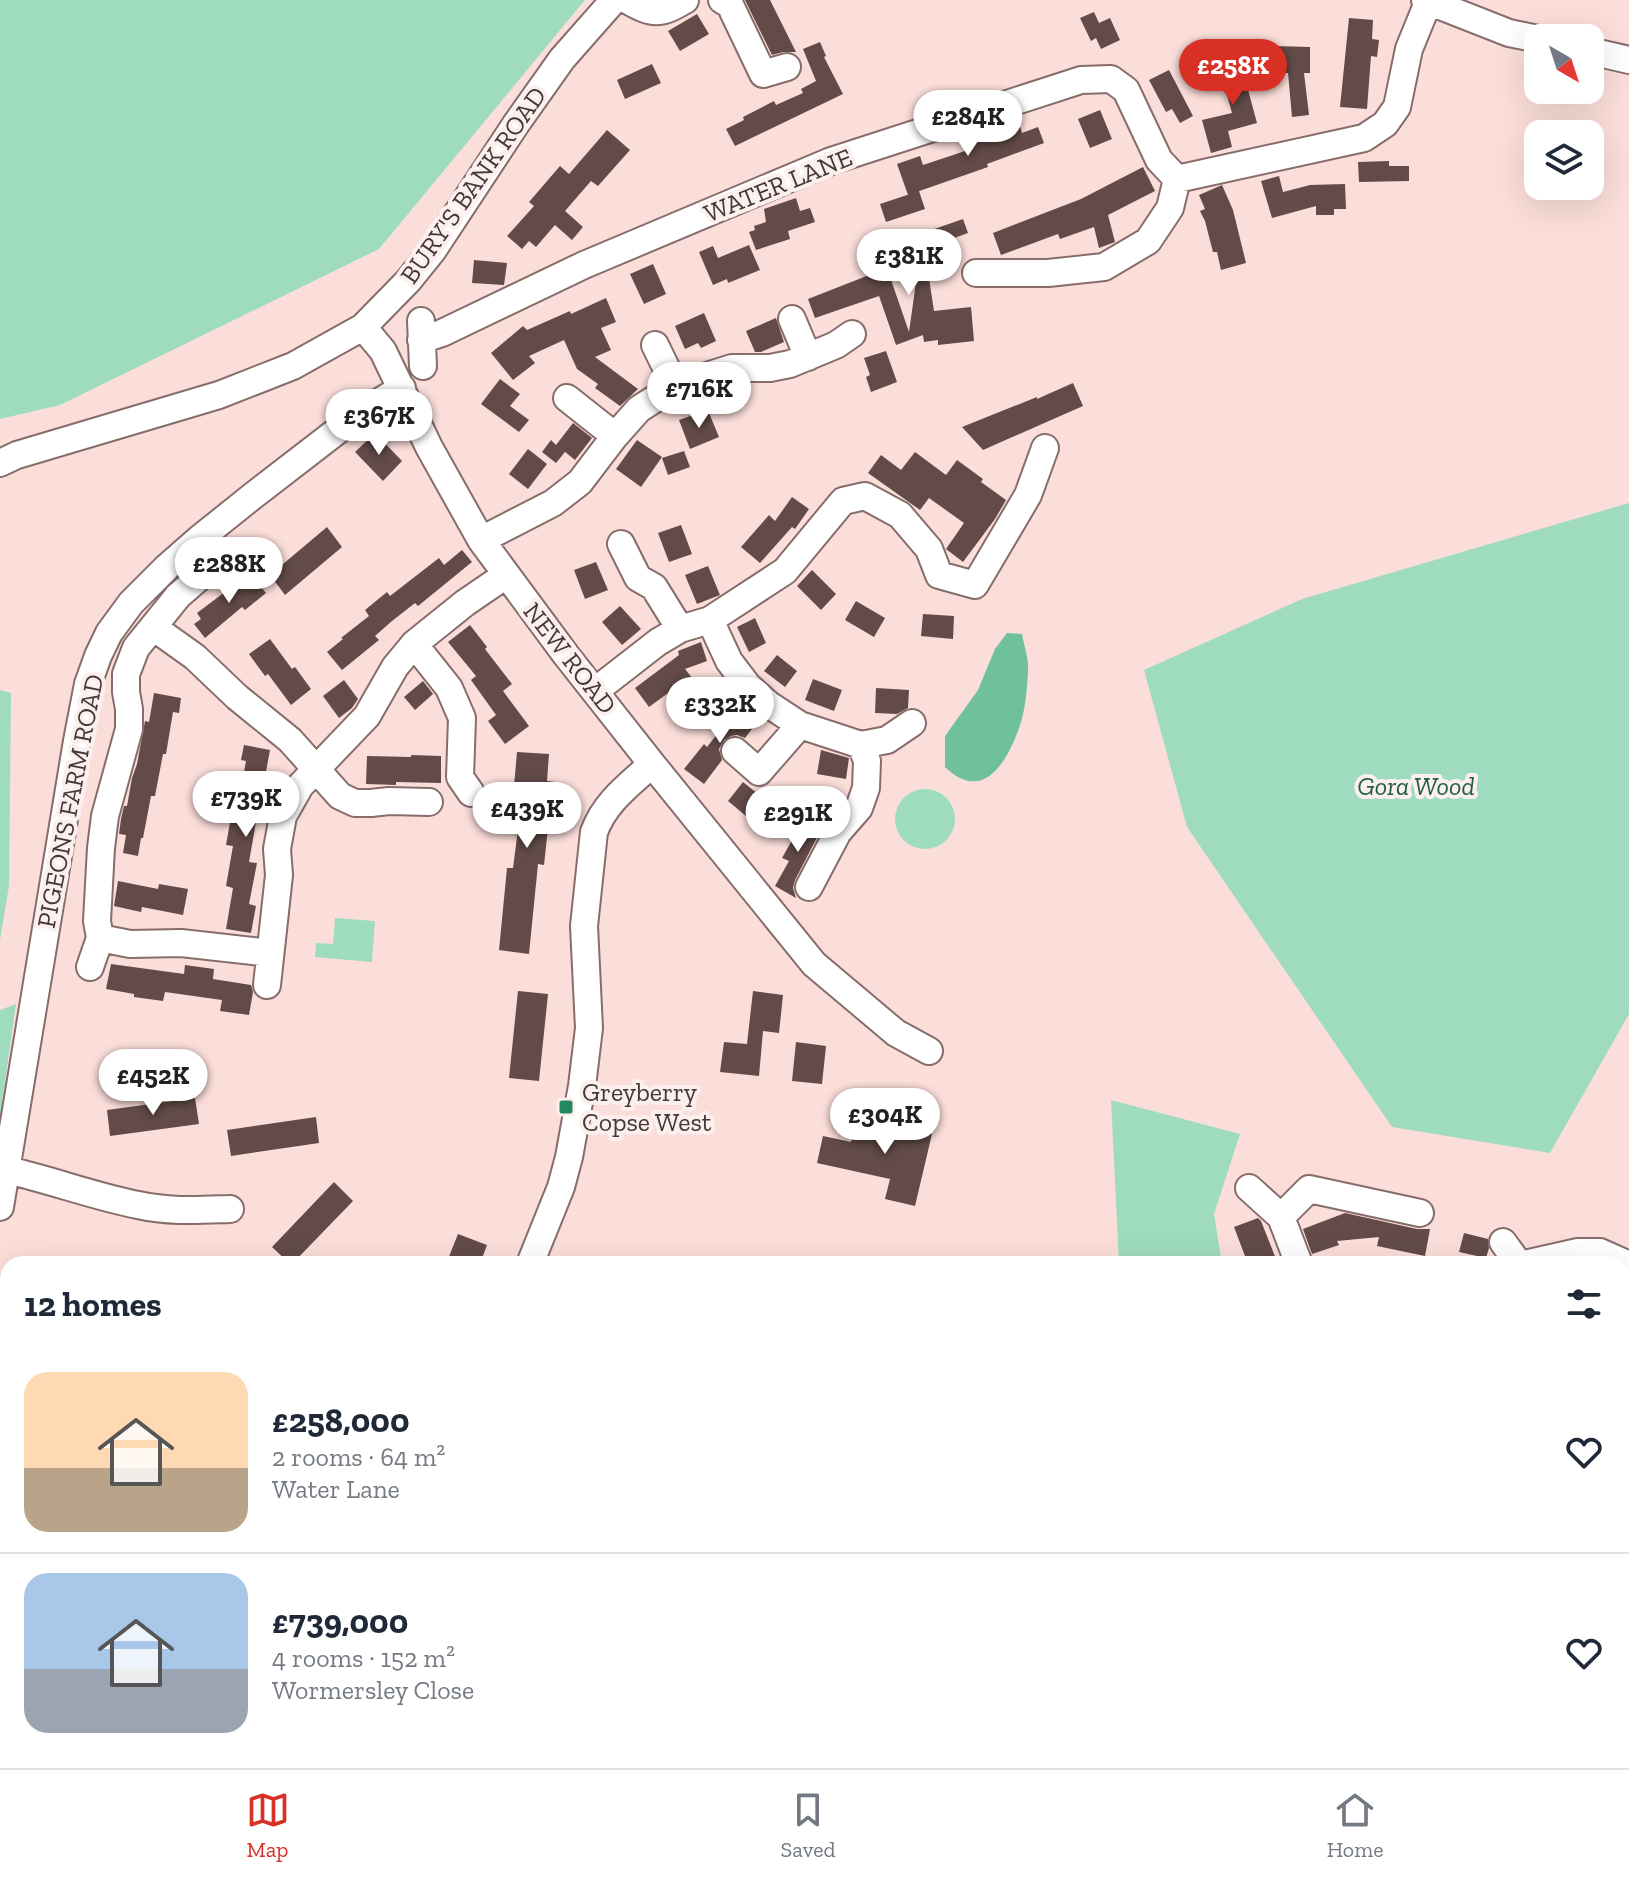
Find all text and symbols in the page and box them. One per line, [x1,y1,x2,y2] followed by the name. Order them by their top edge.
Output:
[1524,24,1604,104] north arrow
[1524,24,1604,200] map controls
[1177,39,1289,107] pin: £258K
[1197,49,1269,81] text: £258K
[393,80,553,290] street label: BURY'S BANK ROAD
[912,90,1024,158] pin: £284K
[931,100,1005,132] text: £284K
[1524,120,1604,200] button: layers
[699,141,857,229] street label: WATER LANE
[853,229,965,297] pin: £381K
[875,239,943,271] text: £381K
[643,362,755,430] pin: £716K
[665,372,733,404] text: £716K
[323,389,435,457] pin: £367K
[343,399,415,431] text: £367K
[173,537,285,605] pin: £288K
[193,547,265,579] text: £288K
[516,596,624,720] street label: NEW ROAD
[30,671,110,931] street label: PIGEONS FARM ROAD
[664,677,776,745] pin: £332K
[684,687,756,719] text: £332K
[1357,770,1475,802] park label: Gora Wood
[190,771,302,839] pin: £739K
[210,781,282,813] text: £739K
[471,782,583,850] pin: £439K
[742,786,854,854] pin: £291K
[491,792,563,824] text: £439K
[764,796,832,828] text: £291K
[97,1049,209,1117] pin: £452K
[117,1059,189,1091] text: £452K
[582,1076,712,1138] place label: Greyberry Copse West
[829,1088,941,1156] pin: £304K
[557,1098,575,1116] marker: Greyberry Copse West
[848,1098,922,1130] text: £304K
[1562,1282,1606,1326] icon: filters
[24,1284,162,1325] text: 12 homes
[272,1400,409,1441] text: £258,000
[88,1404,184,1500] icon: home
[1562,1430,1606,1474] icon: heart
[272,1441,445,1473] text: 2 rooms · 64 m²
[272,1473,400,1505] text: Water Lane
[272,1601,408,1642] text: £739,000
[88,1605,184,1701] icon: home
[1562,1631,1606,1675] icon: heart
[272,1642,455,1674] text: 4 rooms · 152 m²
[272,1674,474,1706] text: Wormersley Close
[246,1788,290,1863] tab: Map
[781,1788,836,1863] tab: Saved
[1327,1788,1383,1863] tab: Home

